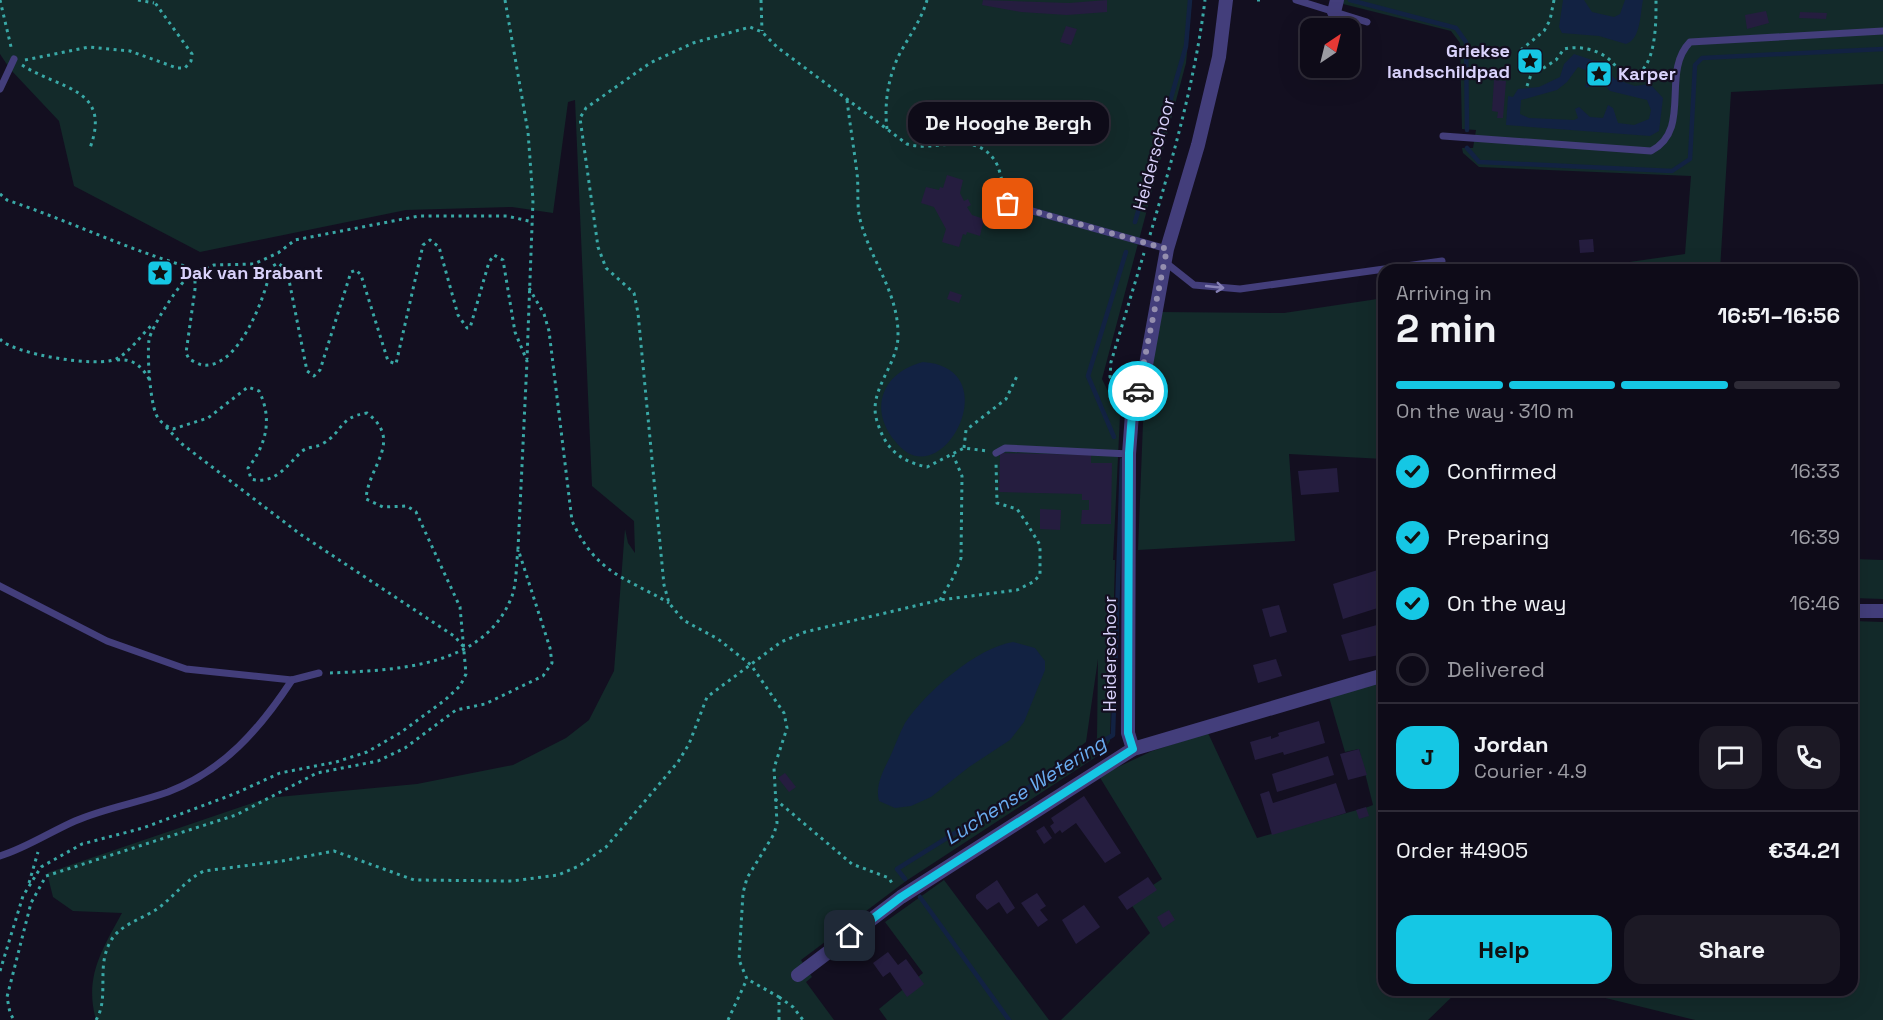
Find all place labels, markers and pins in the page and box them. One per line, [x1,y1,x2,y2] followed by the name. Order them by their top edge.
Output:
[1387,39,1510,83] place label: Griekse landschildpad
[1515,46,1545,76] place icon: Griekse landschildpad
[1584,59,1614,89] place icon: Karper
[1618,62,1676,85] place label: Karper
[908,102,1108,144] callout: De Hooghe Bergh
[982,178,1033,229] pin
[145,258,175,288] place icon: Dak van Brabant
[180,261,323,284] place label: Dak van Brabant
[824,910,875,961] pin

